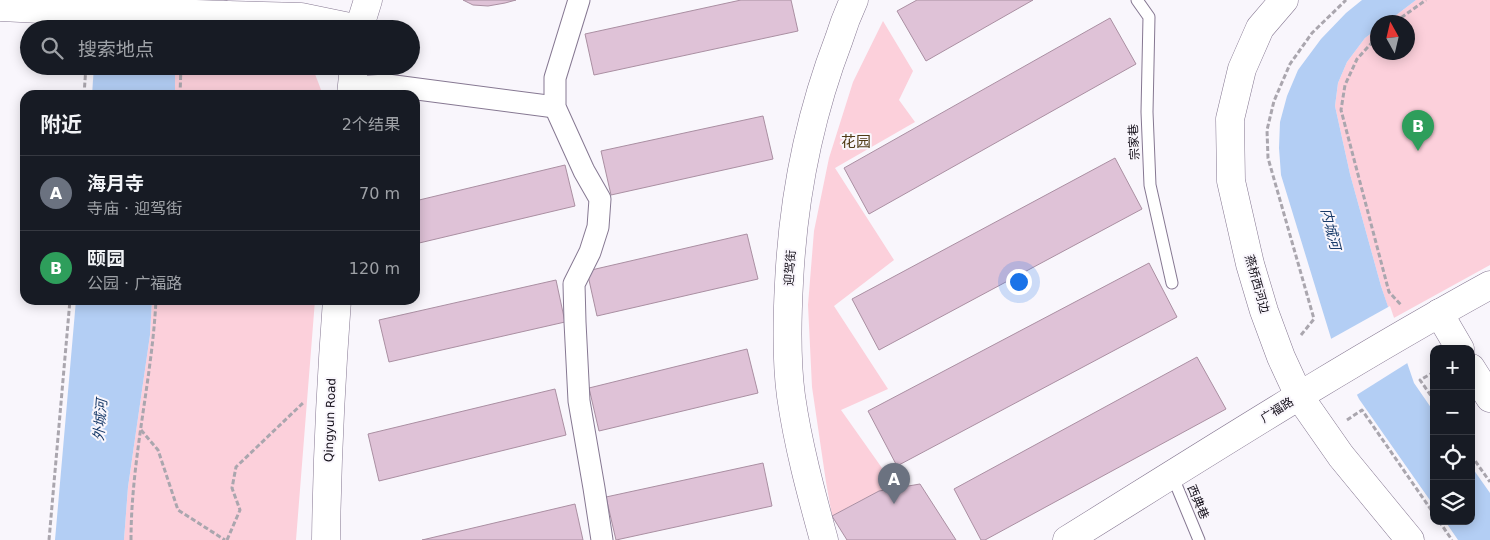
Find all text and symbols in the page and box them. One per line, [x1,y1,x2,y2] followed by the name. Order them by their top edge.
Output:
[1370,15,1415,60] north arrow
[20,20,420,75] search box
[38,34,66,62] icon: search
[78,38,154,60] text: 搜索地点
[1402,110,1434,151] pin: B
[40,113,82,137] text: 附近
[342,115,400,134] text: 2个结果
[1126,124,1142,160] street label: 宗家巷
[841,133,871,151] district label: 花园
[87,172,144,194] text: 海月寺
[50,184,62,203] text: A
[359,184,400,203] text: 70 m
[87,199,182,218] text: 寺庙 · 迎驾街
[1318,207,1345,254] water label: 内城河
[87,247,125,269] text: 颐园
[782,250,798,286] street label: 迎驾街
[1242,253,1272,315] street label: 燕桥西河边
[50,259,62,278] text: B
[349,259,400,278] text: 120 m
[1006,269,1032,295] your location
[87,274,182,293] text: 公园 · 广福路
[1430,345,1475,525] map controls
[1430,345,1475,390] button: +
[322,378,338,462] street label: Qingyun Road
[1430,390,1475,435] button: −
[90,395,110,442] water label: 外城河
[1258,395,1296,425] street label: 广福路
[1430,435,1475,480] button: locate
[878,463,910,504] pin: A
[1430,480,1475,525] button: layers
[1185,483,1211,521] street label: 西典巷

